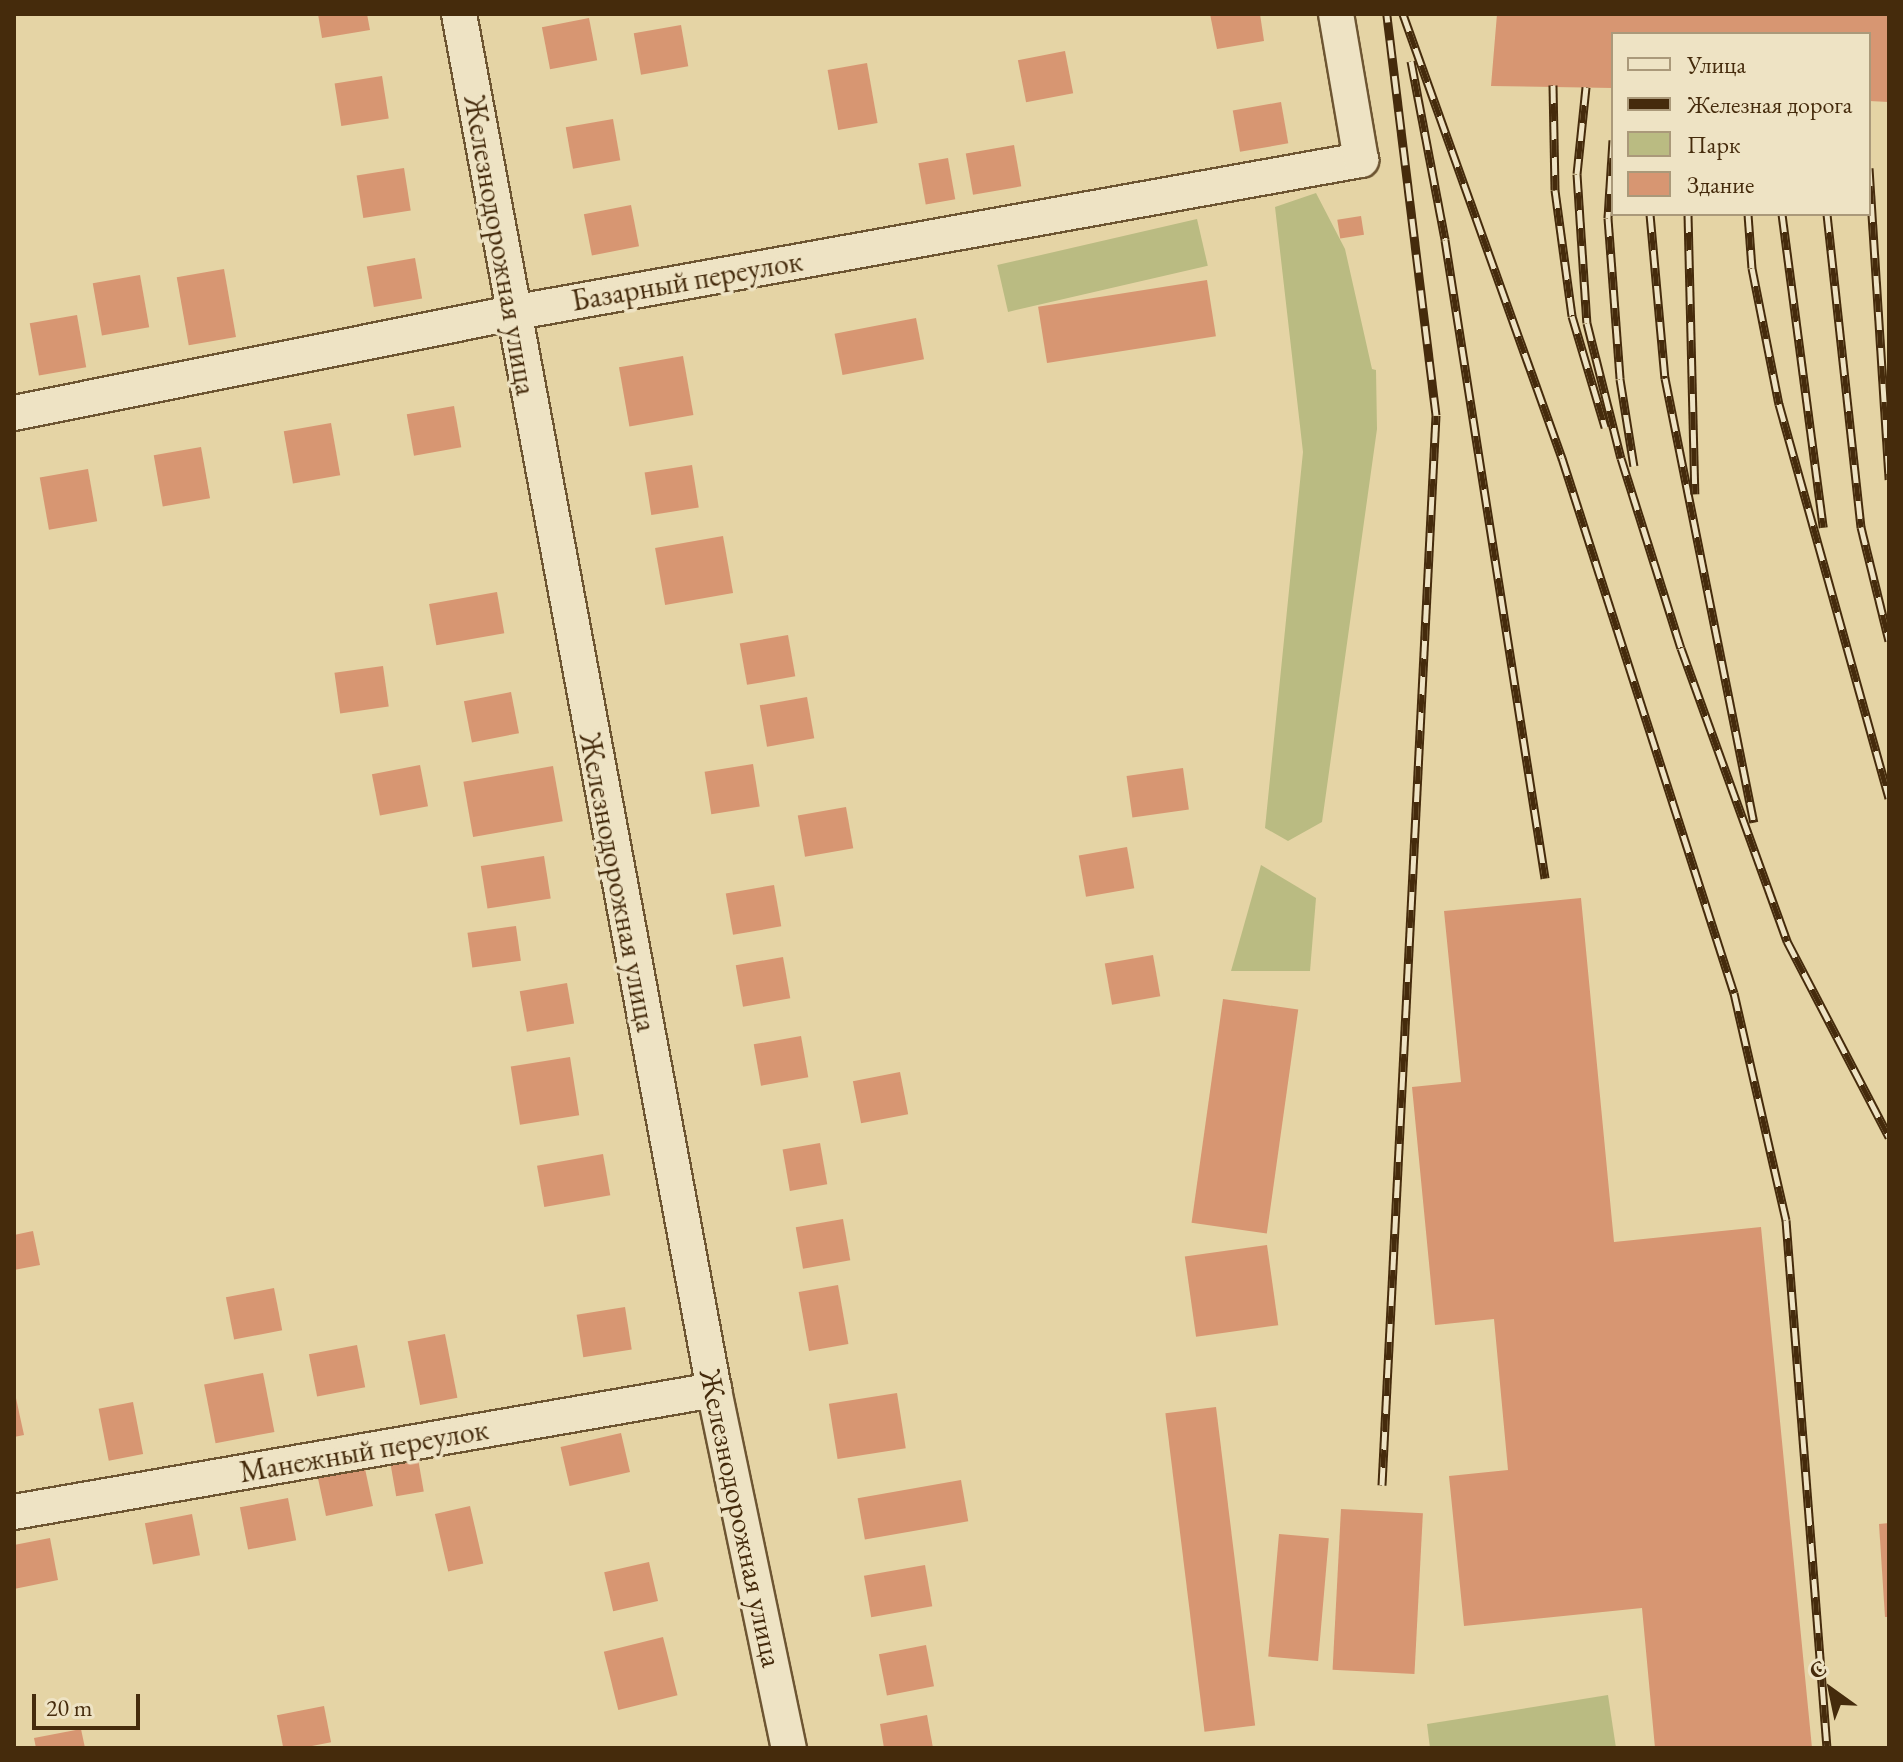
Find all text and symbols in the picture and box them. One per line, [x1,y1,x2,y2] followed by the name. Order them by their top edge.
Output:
[1611,32,1871,216] legend
[1687,49,1746,80] text: Улица
[1687,89,1852,120] text: Железная дорога
[456,92,544,398] street label: Железнодорожная улица
[1687,129,1740,160] text: Парк
[1687,169,1754,200] text: Здание
[569,243,805,319] street label: Базарный переулок
[571,729,665,1035] street label: Железнодорожная улица
[692,1366,790,1670] street label: Железнодорожная улица
[237,1411,491,1491] street label: Манежный переулок
[1791,1650,1871,1730] north arrow
[1803,1653,1832,1686] text: С
[36,1678,144,1728] scale bar
[46,1692,93,1723] text: 20 m

